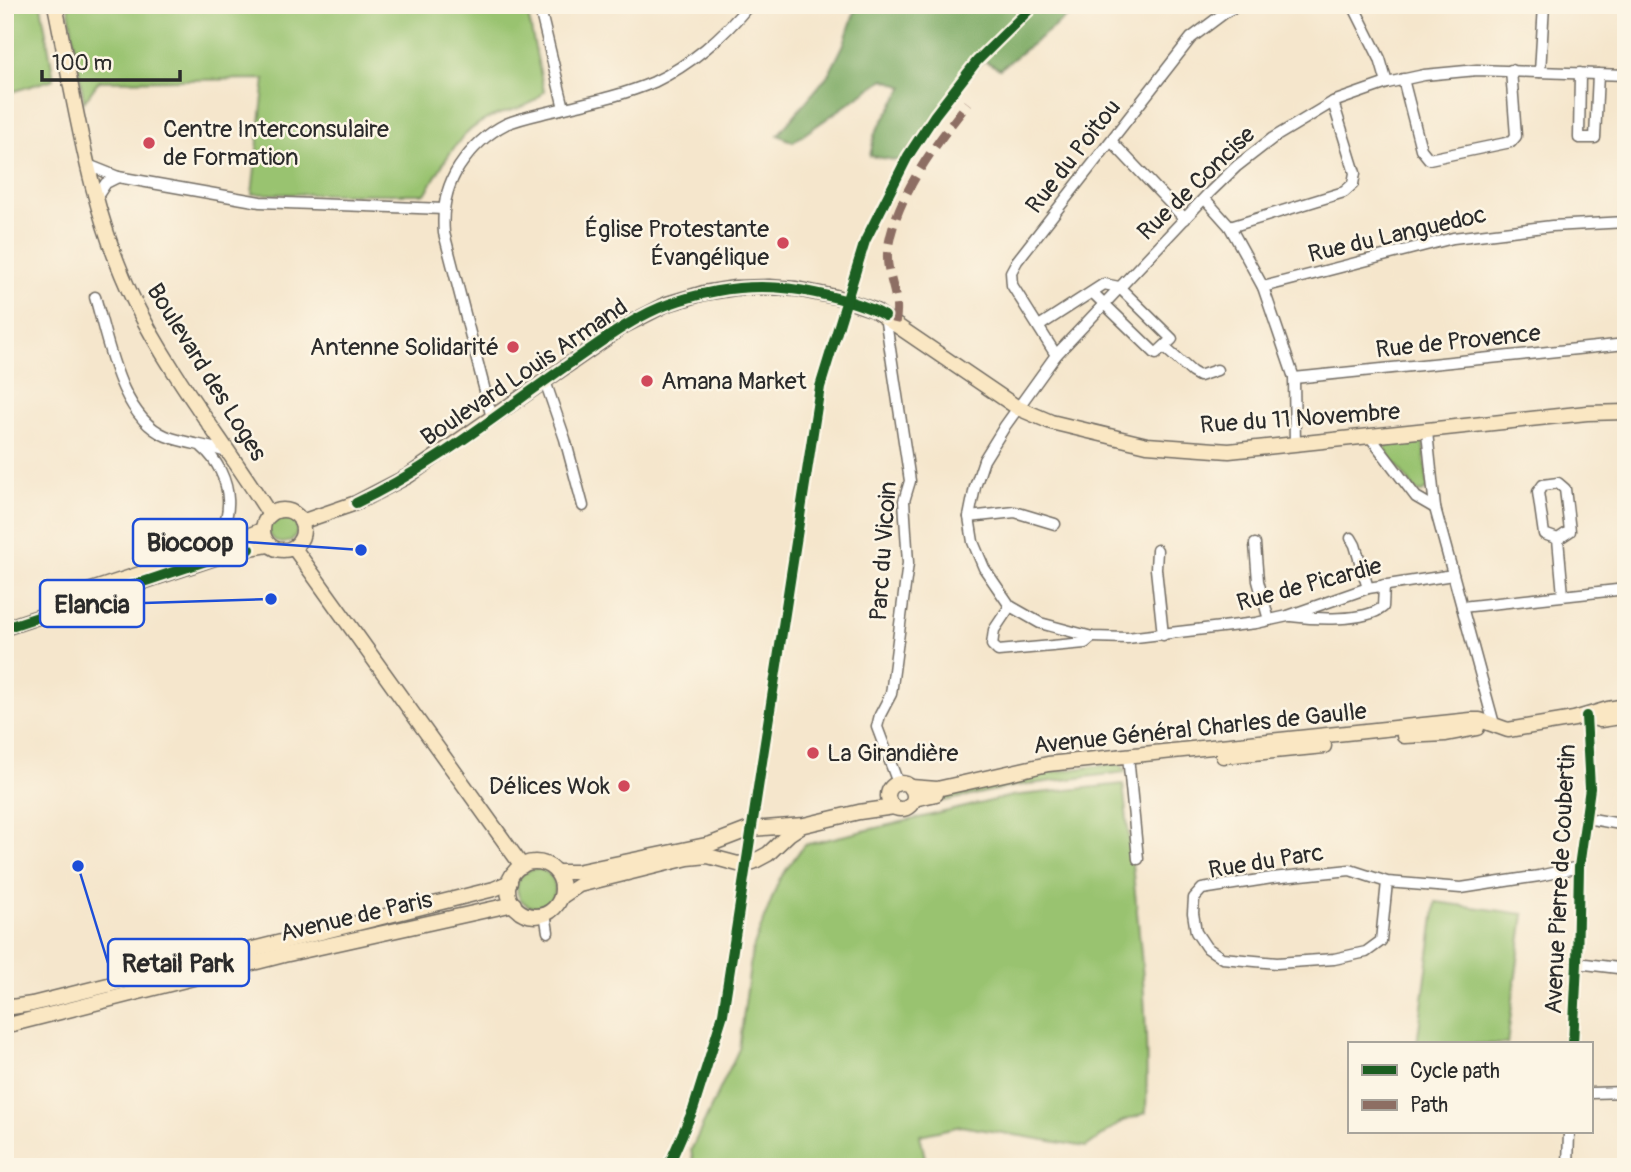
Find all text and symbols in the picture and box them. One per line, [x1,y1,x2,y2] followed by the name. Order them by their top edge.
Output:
[42,38,180,82] scale bar
[52,50,112,77] text: 100 m
[1020,93,1127,219] street label: Rue du Poitou
[163,115,389,172] place label: Centre Interconsulaire de Formation
[1132,120,1261,247] street label: Rue de Concise
[141,135,157,151] marker: Centre Interconsulaire de Formation
[1305,200,1489,269] street label: Rue du Languedoc
[585,215,769,272] place label: Église Protestante Évangélique
[775,235,791,251] marker: Église Protestante Évangélique
[140,278,273,467] street label: Boulevard des Loges
[415,292,633,452] street label: Boulevard Louis Armand
[1374,318,1542,365] street label: Rue de Provence
[310,333,499,362] place label: Antenne Solidarité
[505,339,521,355] marker: Antenne Solidarité
[661,367,807,396] place label: Amana Market
[639,373,655,389] marker: Amana Market
[1199,397,1401,440] street label: Rue du 11 Novembre
[864,480,903,622] street label: Parc du Vicoin
[133,519,247,566] callout: Biocoop
[147,527,233,559] text: Biocoop
[1233,551,1385,618] street label: Rue de Picardie
[40,580,144,627] callout: Elancia
[54,589,130,621] text: Elancia
[1032,697,1368,760] street label: Avenue Général Charles de Gaulle
[827,739,959,768] place label: La Girandière
[1539,743,1582,1015] street label: Avenue Pierre de Coubertin
[805,745,821,761] marker: La Girandière
[489,772,610,801] place label: Délices Wok
[616,778,632,794] marker: Délices Wok
[1206,838,1326,885] street label: Rue du Parc
[277,885,435,948] street label: Avenue de Paris
[108,939,249,986] callout: Retail Park
[122,948,235,980] text: Retail Park
[1348,1042,1592,1134] legend
[1410,1058,1500,1085] text: Cycle path
[1410,1092,1448,1119] text: Path

